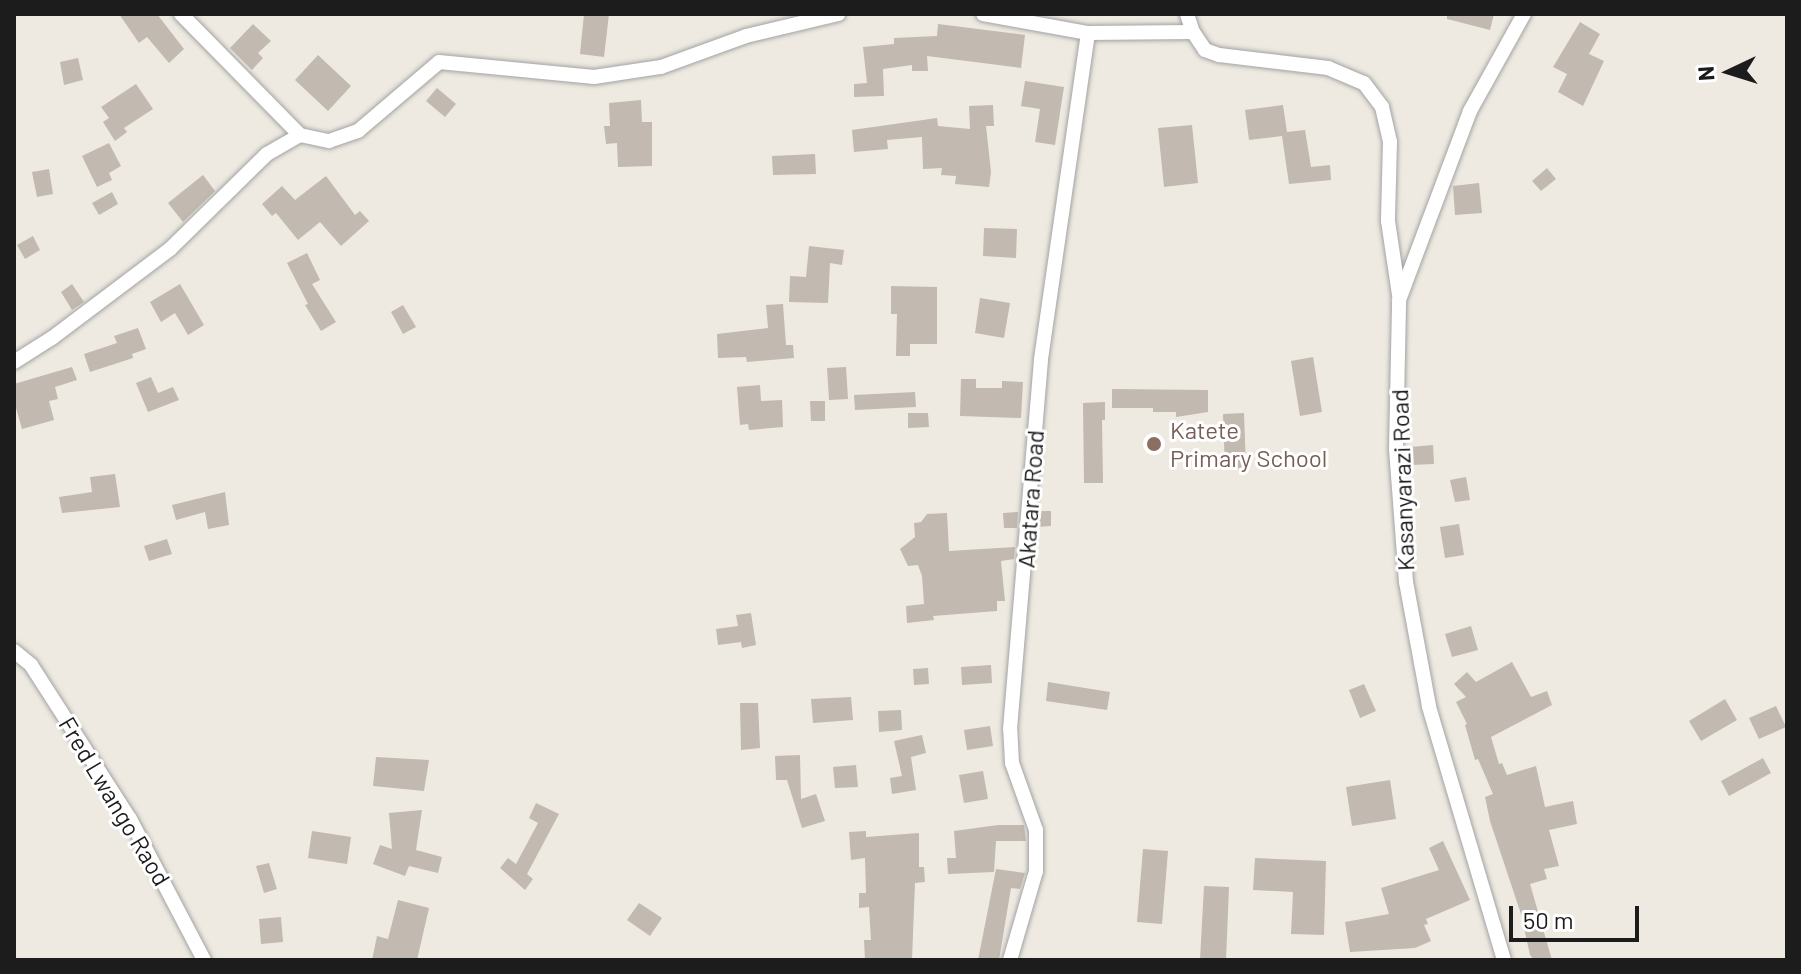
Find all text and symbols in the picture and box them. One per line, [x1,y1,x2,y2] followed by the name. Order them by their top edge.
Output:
[1689,32,1769,112] north arrow
[1692,65,1719,82] text: N
[1384,388,1420,572] street label: Kasanyarazi Road
[1170,416,1327,472] place label: Katete Primary School
[1011,429,1049,569] street label: Akatara Road
[1145,435,1163,453] marker: Katete Primary School
[53,711,177,891] street label: Fred Lwango Raod
[1513,890,1643,940] scale bar
[1523,905,1574,934] text: 50 m

